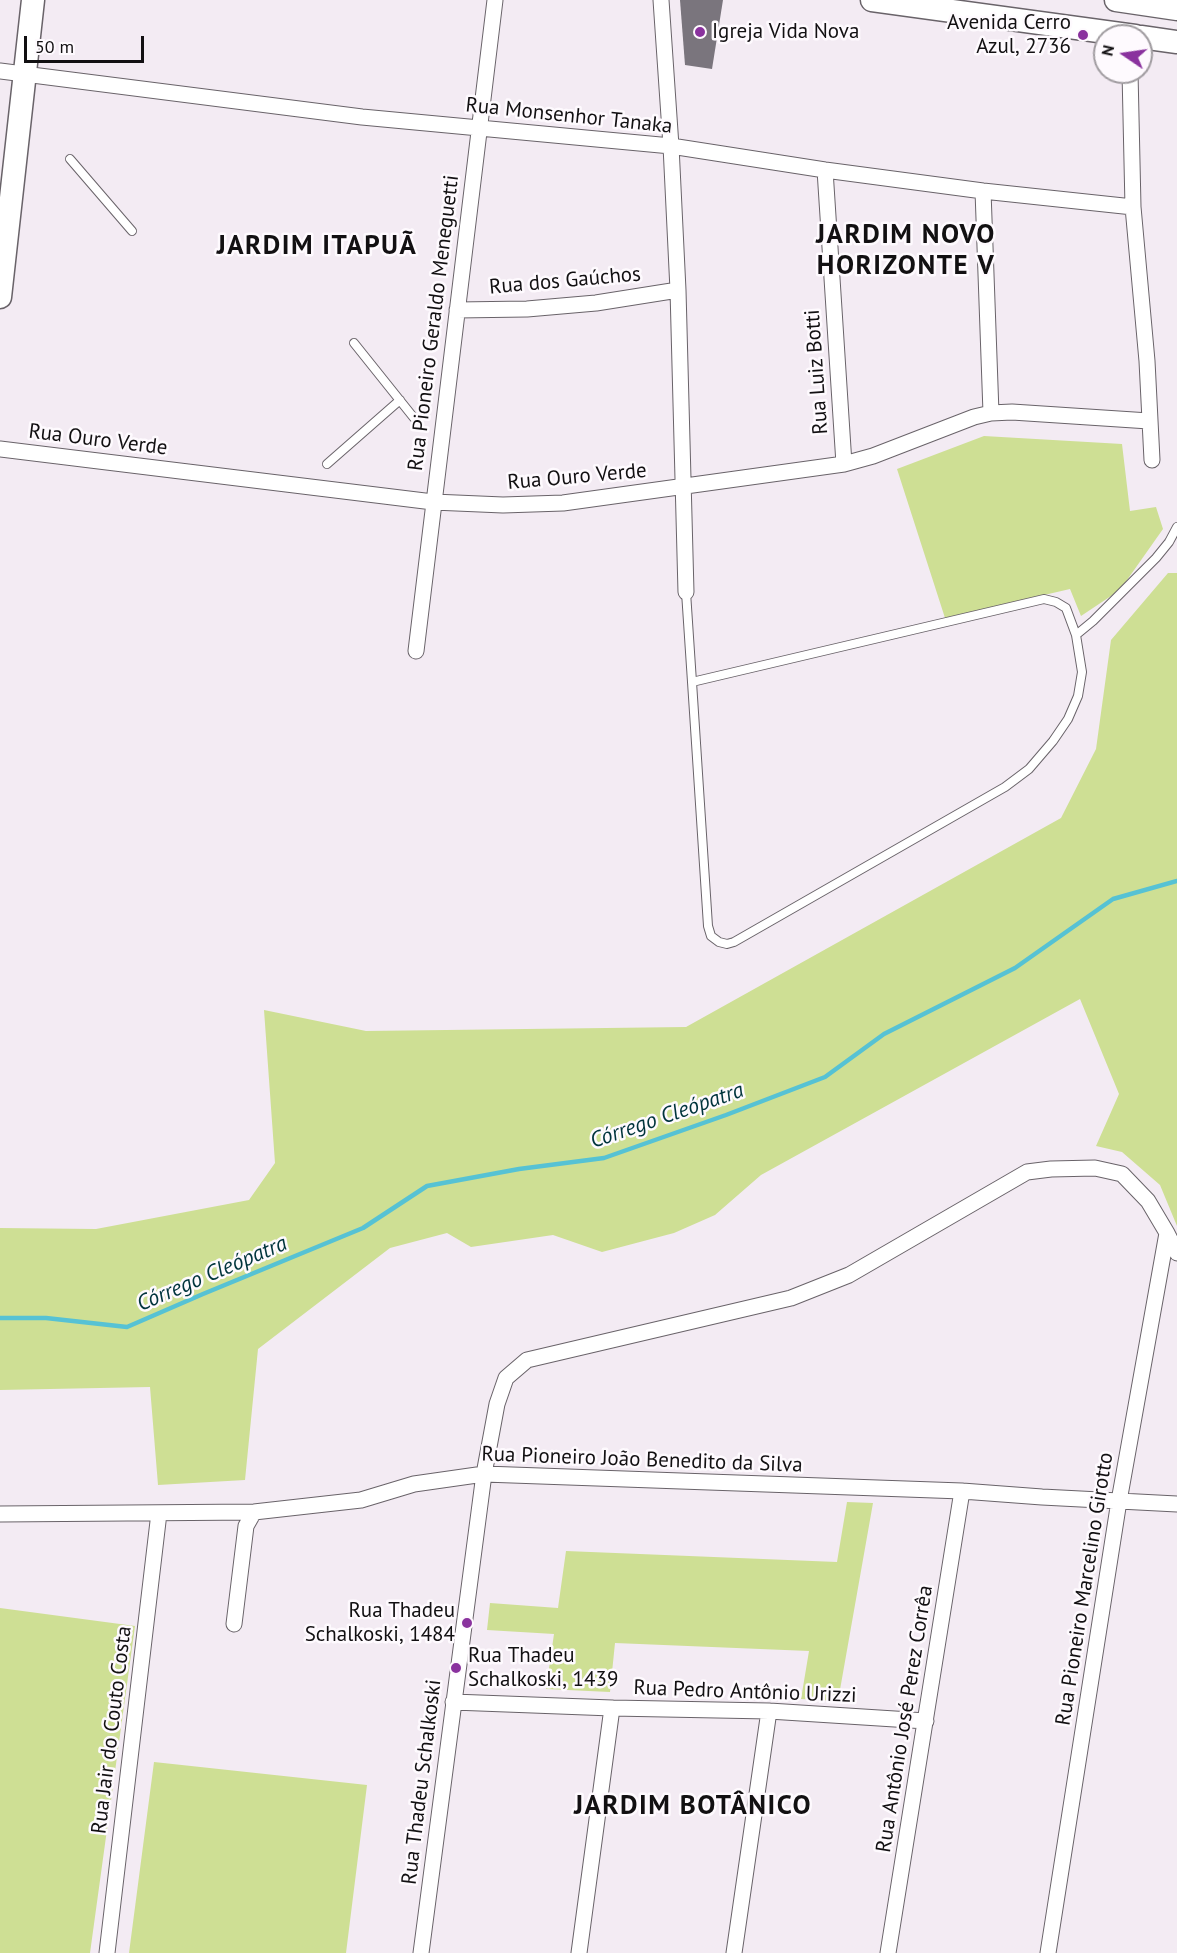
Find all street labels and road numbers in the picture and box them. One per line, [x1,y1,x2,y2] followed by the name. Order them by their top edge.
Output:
[464,93,674,139] street label: Rua Monsenhor Tanaka
[403,174,465,472] street label: Rua Pioneiro Geraldo Meneguetti
[488,262,642,300] street label: Rua dos Gaúchos
[800,309,834,435] street label: Rua Luiz Botti
[27,419,169,461] street label: Rua Ouro Verde
[506,458,648,496] street label: Rua Ouro Verde
[481,1442,803,1478] street label: Rua Pioneiro João Benedito da Silva
[1051,1451,1119,1727] street label: Rua Pioneiro Marcelino Girotto
[871,1584,939,1854] street label: Rua Antônio José Perez Corrêa
[87,1625,137,1835] street label: Rua Jair do Couto Costa
[633,1676,857,1708] street label: Rua Pedro Antônio Urizzi
[397,1678,447,1886] street label: Rua Thadeu Schalkoski

